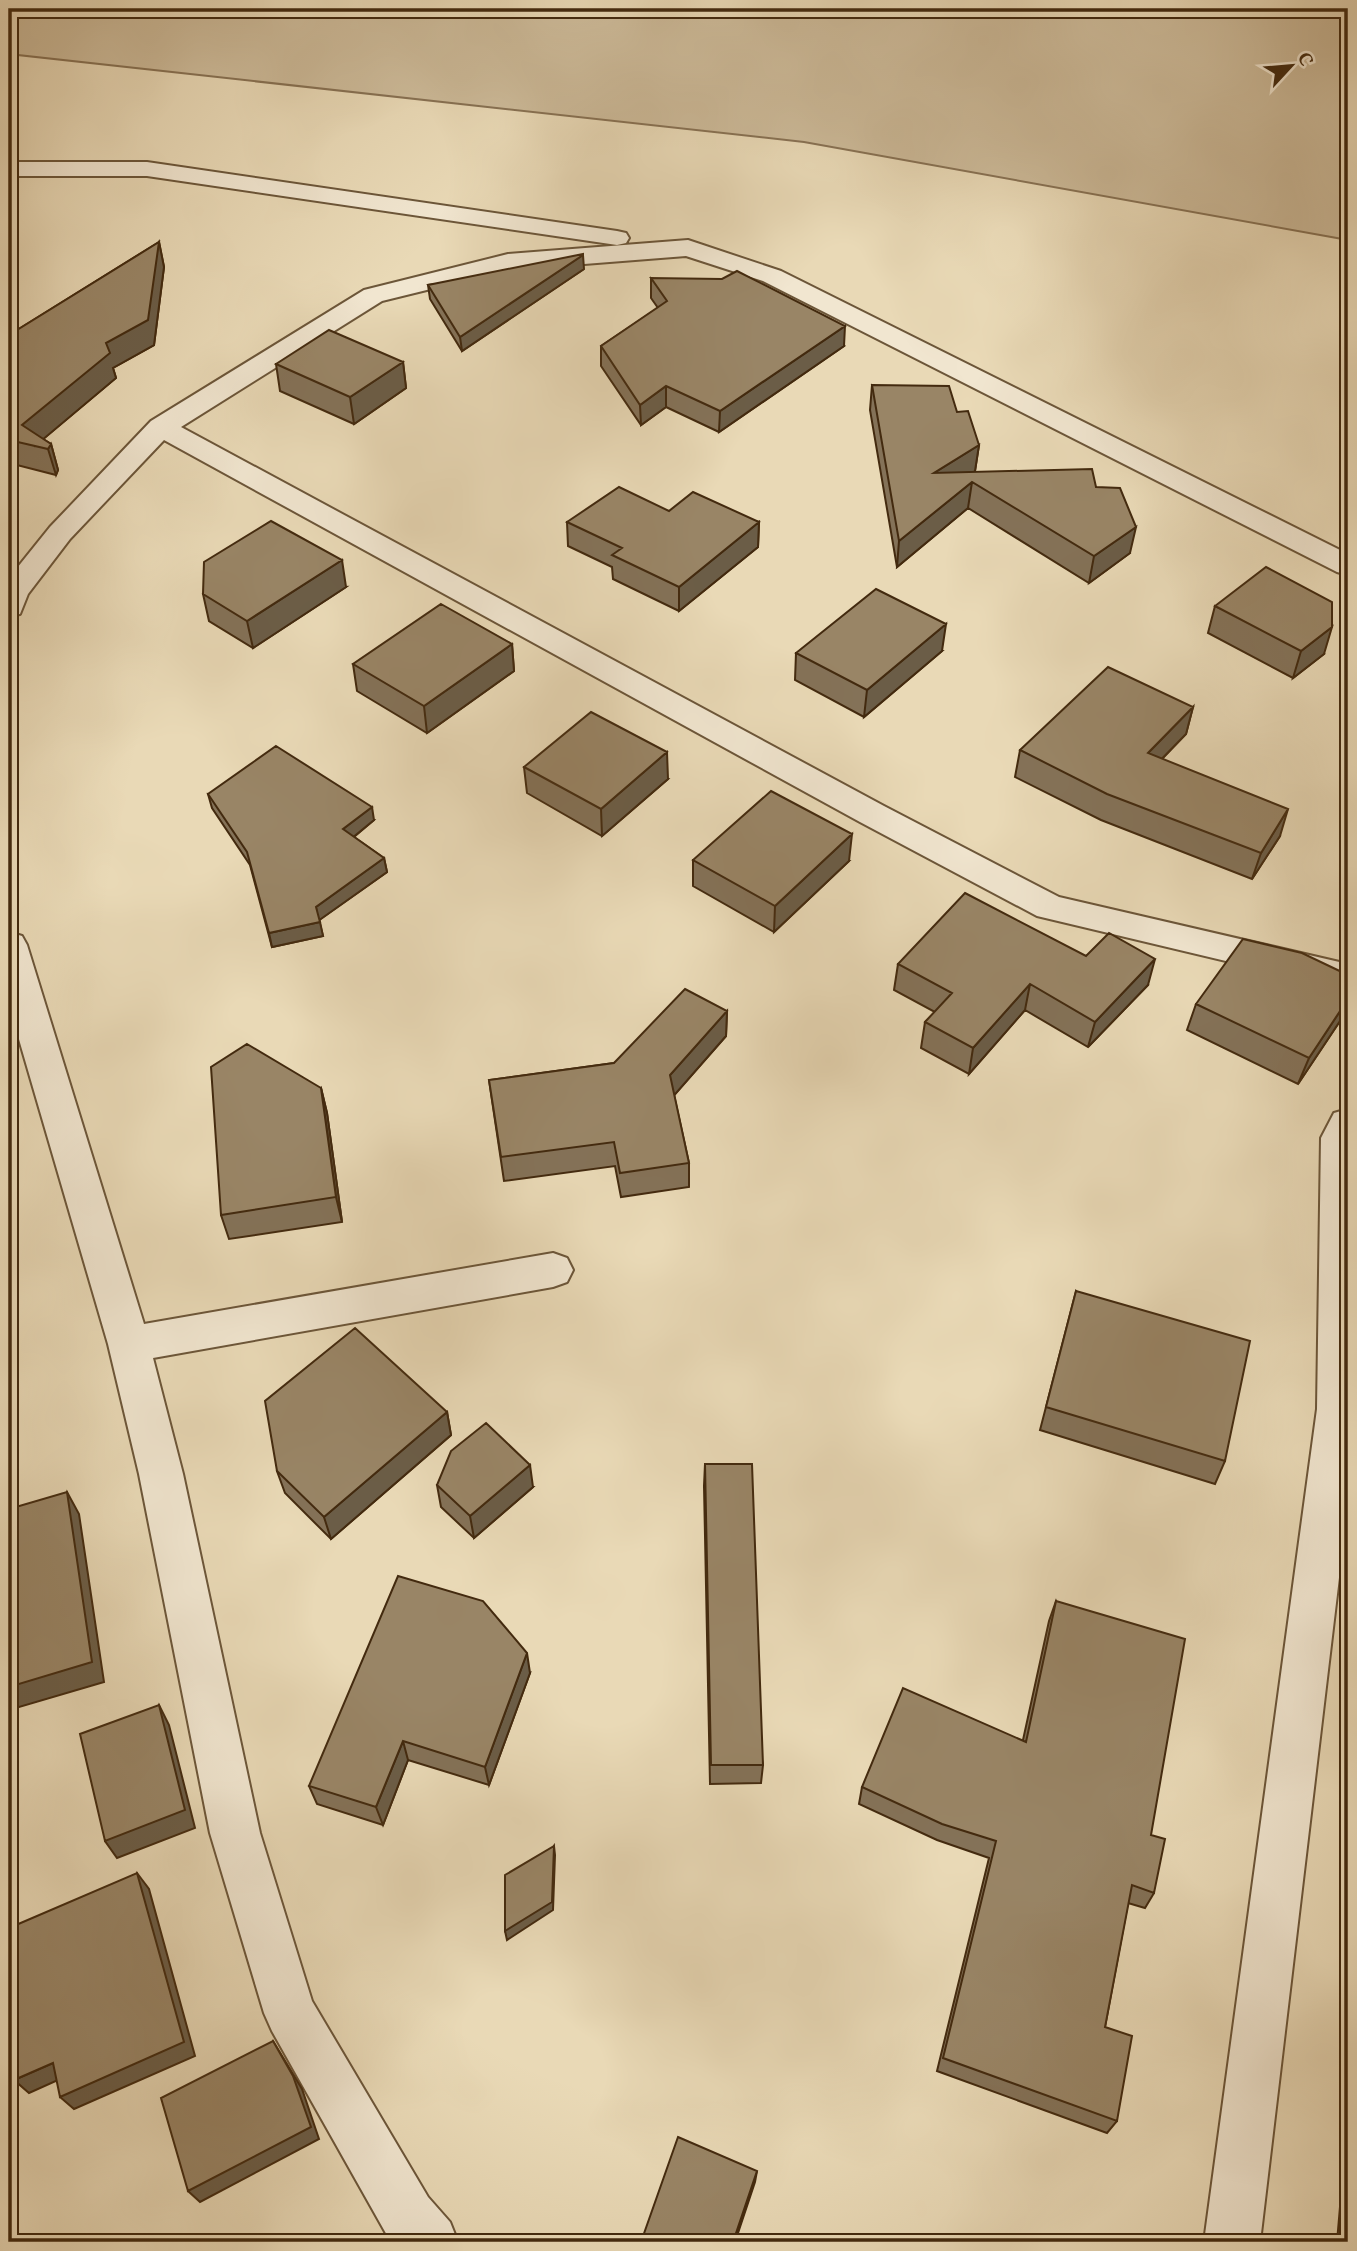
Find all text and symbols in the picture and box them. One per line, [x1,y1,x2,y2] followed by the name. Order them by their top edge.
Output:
[1256,32,1326,102] north arrow
[1290,48,1319,71] text: С

